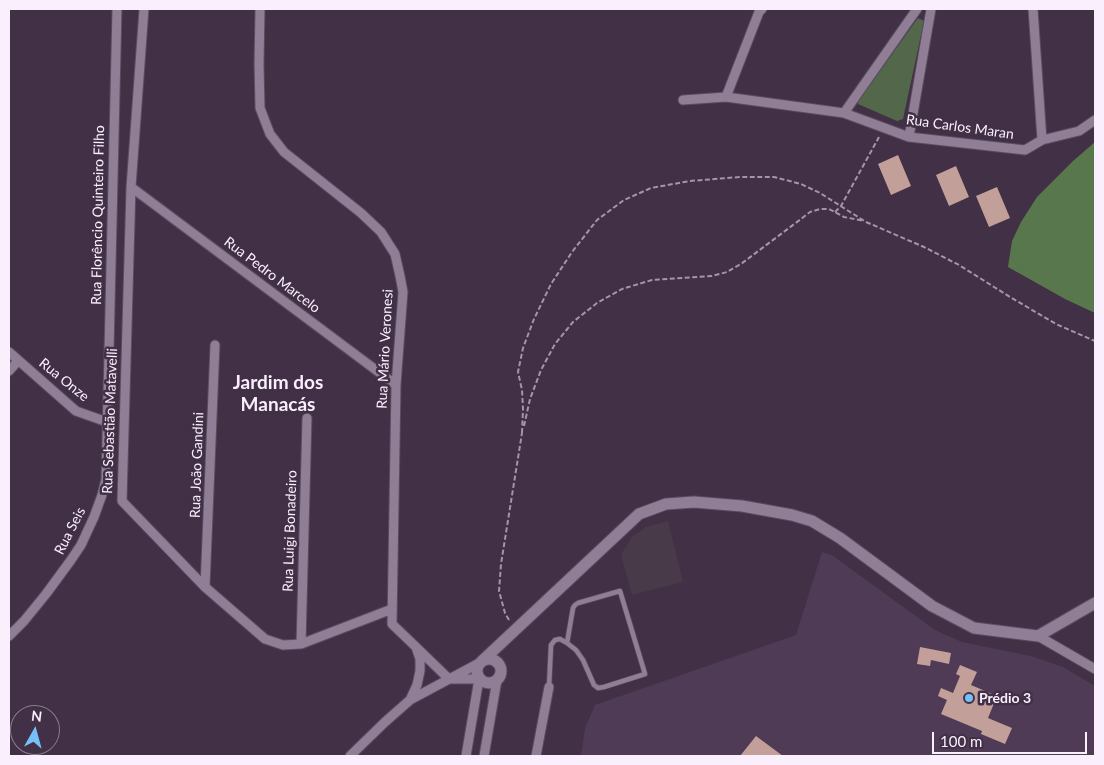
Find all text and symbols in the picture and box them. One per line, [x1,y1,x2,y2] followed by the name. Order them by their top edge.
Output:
[905,111,1015,143] street label: Rua Carlos Maran
[88,125,108,305] street label: Rua Florêncio Quinteiro Filho
[221,233,323,317] street label: Rua Pedro Marcelo
[373,289,397,409] street label: Rua Mário Veronesi
[99,348,121,494] street label: Rua Sebastião Matavelli
[36,355,92,405] street label: Rua Onze
[233,372,323,416] district label: Jardim dos Manacás
[187,412,207,518] street label: Rua João Gandini
[279,470,301,592] street label: Rua Luigi Bonadeiro
[51,504,89,558] street label: Rua Seis
[979,690,1031,706] place label: Prédio 3
[963,692,975,704] marker: Prédio 3
[10,705,60,755] north arrow
[30,707,43,725] text: N
[934,722,1089,754] scale bar
[940,732,982,750] text: 100 m

